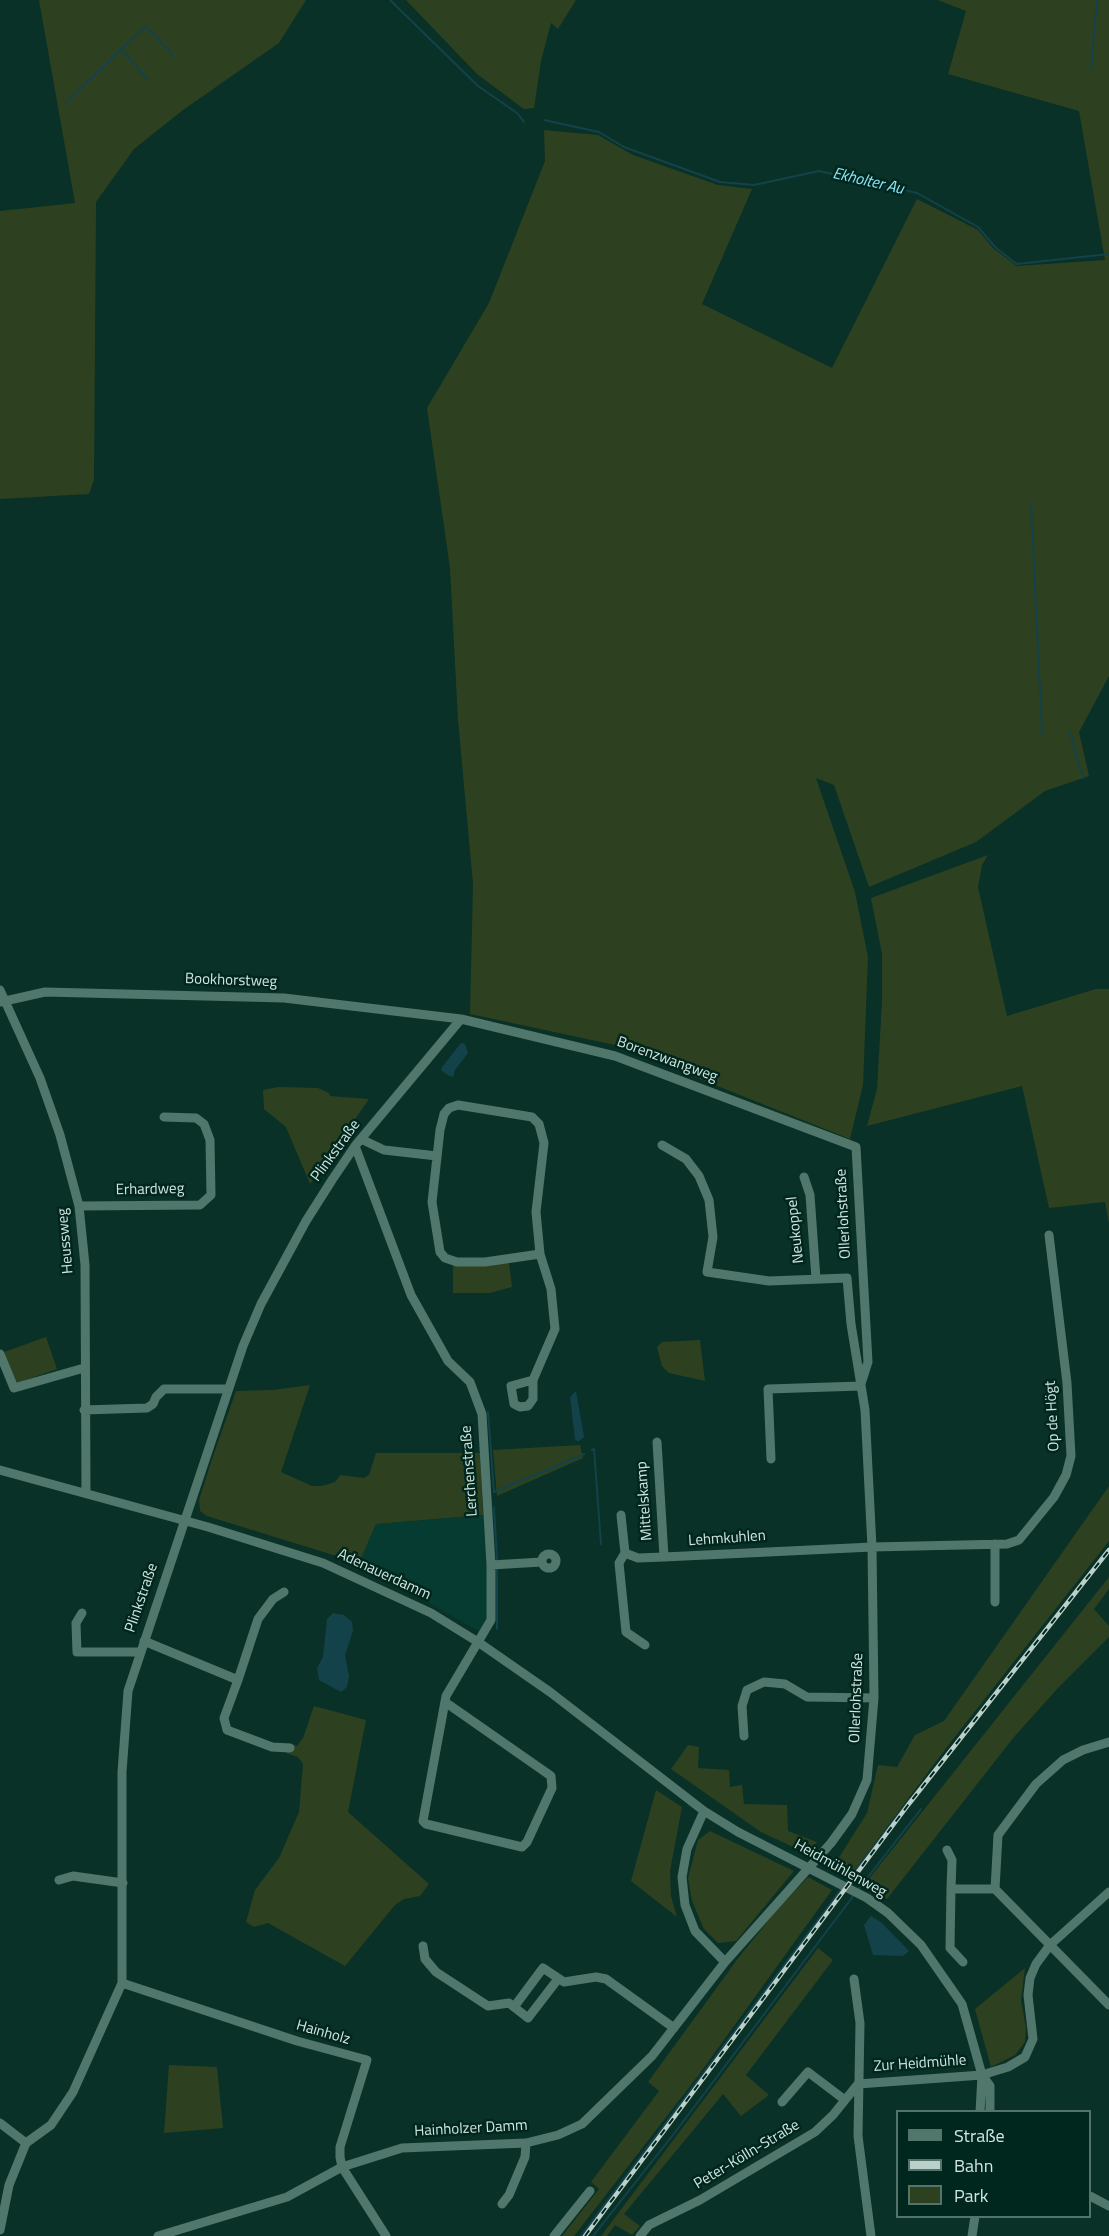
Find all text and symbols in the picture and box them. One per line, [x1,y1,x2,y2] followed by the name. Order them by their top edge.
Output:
[831,165,905,199] water label: Ekholter Au
[185,970,277,992] street label: Bookhorstweg
[614,1033,720,1087] street label: Borenzwangweg
[308,1117,364,1185] street label: Plinkstraße
[833,1169,855,1259] street label: Ollerlohstraße
[116,1180,184,1200] street label: Erhardweg
[784,1196,808,1264] street label: Neukoppel
[54,1207,78,1275] street label: Heussweg
[1042,1380,1064,1452] street label: Op de Högt
[458,1425,482,1517] street label: Lerchenstraße
[633,1461,657,1541] street label: Mittelskamp
[688,1527,766,1551] street label: Lehmkuhlen
[334,1546,434,1604] street label: Adenauerdamm
[122,1561,162,1635] street label: Plinkstraße
[846,1653,868,1743] street label: Ollerlohstraße
[791,1836,889,1902] street label: Heidmühlenweg
[294,2017,352,2049] street label: Hainholz
[873,2052,967,2076] street label: Zur Heidmühle
[896,2110,1091,2218] legend
[691,2116,803,2194] street label: Peter-Kölln-Straße
[414,2117,528,2141] street label: Hainholzer Damm
[954,2122,1005,2149] text: Straße
[954,2152,993,2179] text: Bahn
[954,2182,988,2209] text: Park

